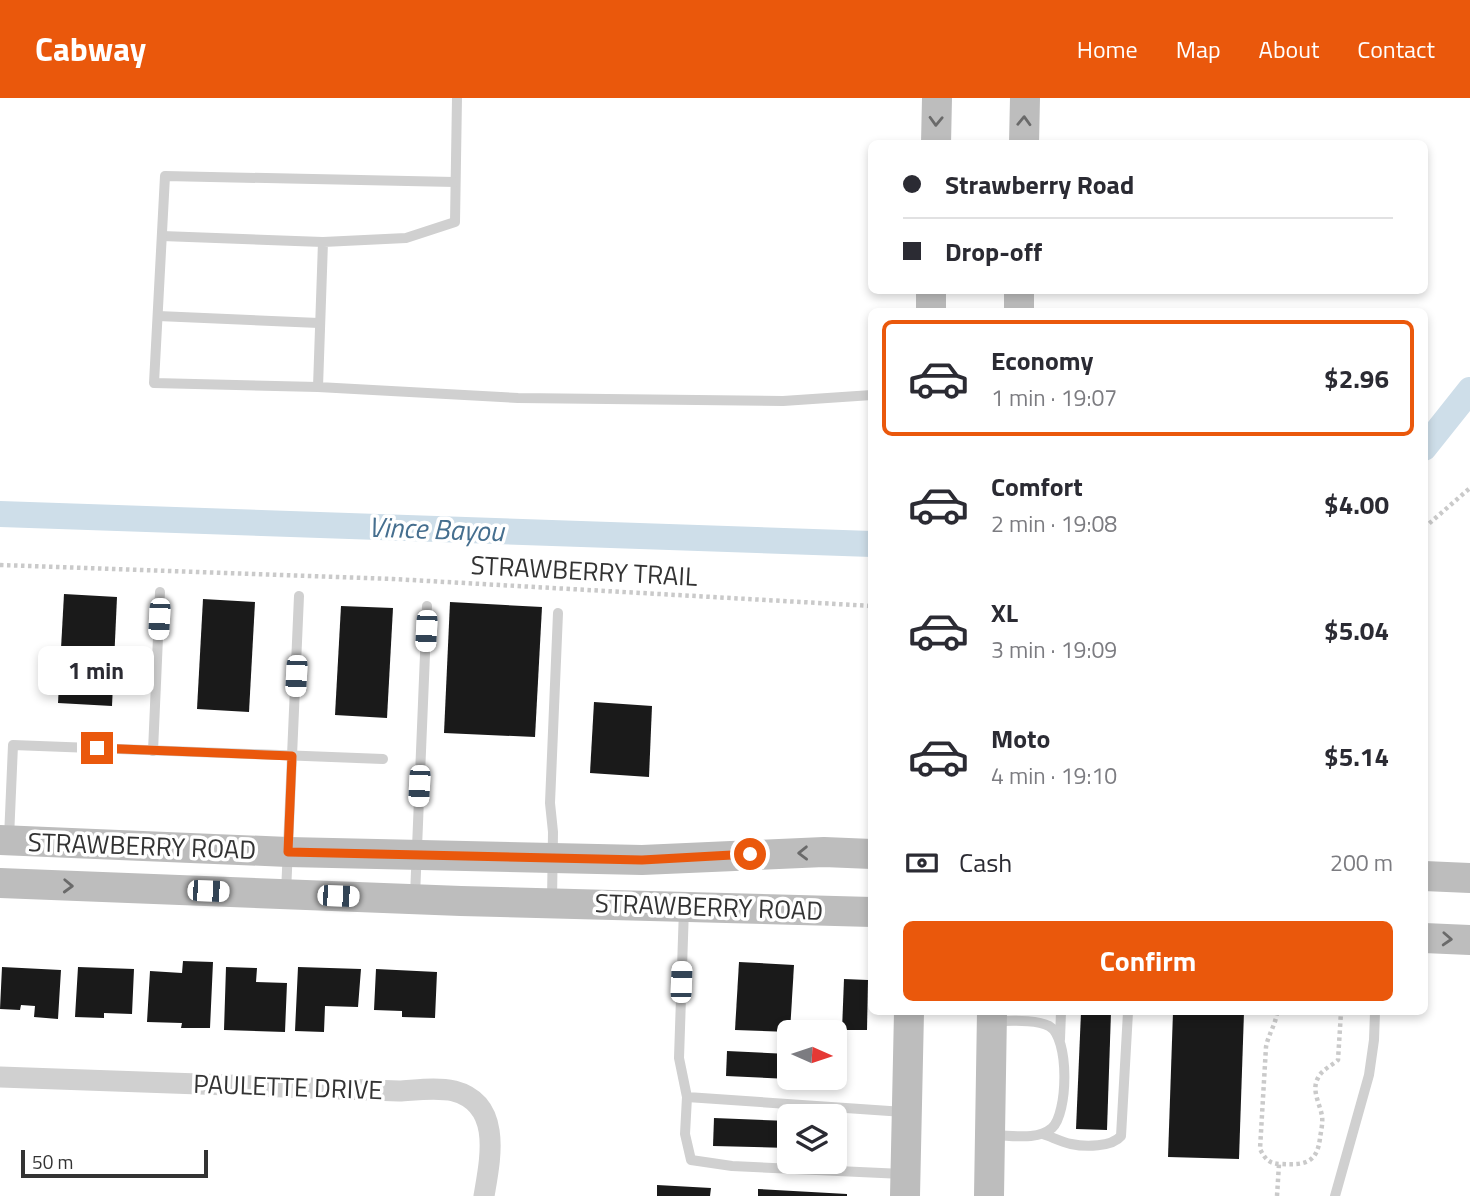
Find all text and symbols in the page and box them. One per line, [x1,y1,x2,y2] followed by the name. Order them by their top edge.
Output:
[35,24,146,74] text: Cabway
[1077,31,1138,67] text: Home
[1176,31,1221,67] text: Map
[1259,31,1319,67] text: About
[1357,31,1435,67] text: Contact
[1017,115,1032,126] one-way arrow
[929,116,944,127] one-way arrow
[945,165,1134,204] text: Strawberry Road
[945,232,1042,271] text: Drop-off
[991,341,1093,380] text: Economy
[907,347,970,410] icon: car
[1324,359,1389,398] text: $2.96
[991,380,1117,415] text: 1 min · 19:07
[991,467,1083,506] text: Comfort
[907,473,970,536] icon: car
[1324,485,1389,524] text: $4.00
[368,505,507,552] water label: Vince Bayou
[991,506,1117,541] text: 2 min · 19:08
[470,545,699,596] street label: STRAWBERRY TRAIL
[991,593,1018,632] text: XL
[148,597,171,641] car
[907,599,970,662] icon: car
[415,609,438,653] car
[1324,611,1389,650] text: $5.04
[991,632,1117,667] text: 3 min · 19:09
[39,646,155,696] callout: 1 min
[68,653,124,688] text: 1 min
[285,654,308,698] car
[991,719,1050,758] text: Moto
[907,725,970,788] icon: car
[81,732,113,764] route end
[1324,737,1389,776] text: $5.14
[991,758,1117,793] text: 4 min · 19:10
[408,764,431,808] car
[27,822,257,869] street label: STRAWBERRY ROAD
[734,838,766,870] route start
[959,843,1012,882] text: Cash
[903,844,941,882] icon: cash
[798,845,809,860] one-way arrow
[1330,845,1393,880] text: 200 m
[63,878,74,893] one-way arrow
[187,880,230,902] car
[594,883,824,930] street label: STRAWBERRY ROAD
[317,885,360,907] car
[903,921,1393,1001] button: Confirm
[1442,932,1453,947] one-way arrow
[670,961,693,1003] car
[777,1020,847,1090] north arrow
[777,1020,847,1174] map controls
[193,1064,383,1109] street label: PAULETTE DRIVE
[777,1104,847,1174] button: layers
[21,1147,208,1179] scale bar
[32,1147,73,1176] text: 50 m

